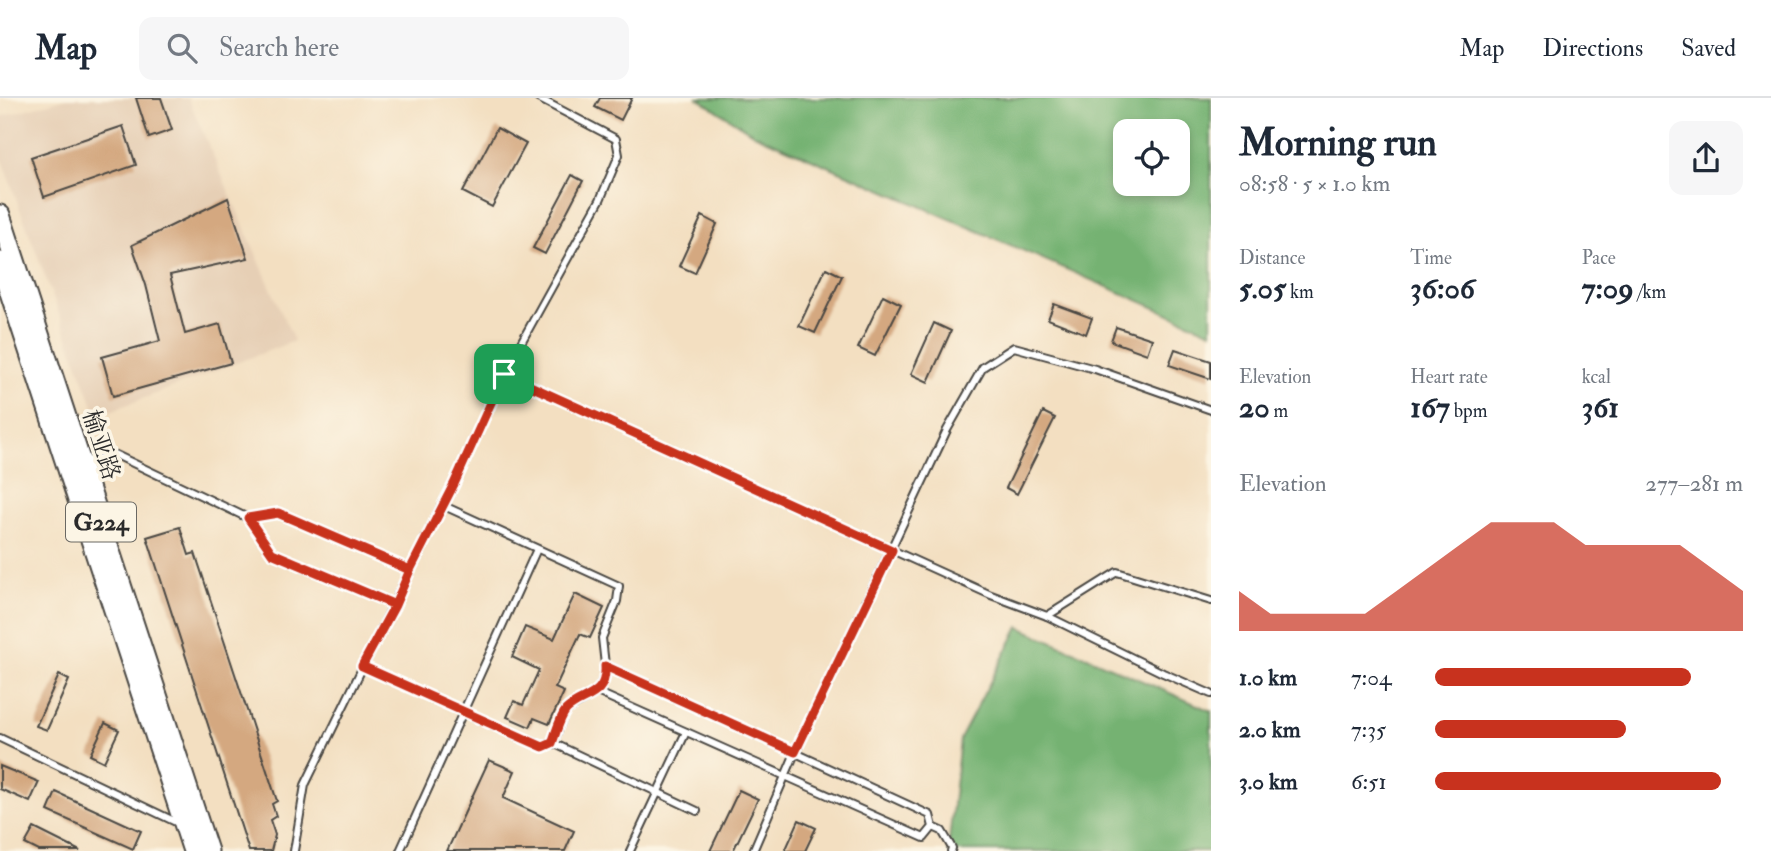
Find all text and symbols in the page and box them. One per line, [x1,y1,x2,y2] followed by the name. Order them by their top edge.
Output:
[139,17,629,80] search box
[35,28,97,69] text: Map
[163,29,201,67] icon: search
[219,32,339,64] text: Search here
[1459,33,1504,64] text: Map
[1542,33,1643,64] text: Directions
[1681,33,1736,64] text: Saved
[1113,119,1190,196] map controls
[1113,119,1190,196] button: locate
[1239,119,1437,167] text: Morning run
[1669,121,1743,195] button: share
[1239,169,1390,198] text: 08:58 · 5 × 1.0 km
[1239,246,1305,270] text: Distance
[1410,246,1452,270] text: Time
[1582,246,1616,270] text: Pace
[1239,270,1286,307] text: 5.05
[1410,270,1475,307] text: 36:06
[1582,270,1634,307] text: 7:09
[1286,280,1314,304] text: km
[1634,280,1666,304] text: /km
[474,344,534,404] pin
[485,355,523,393] icon: arrive
[1239,365,1311,389] text: Elevation
[1410,365,1488,389] text: Heart rate
[1582,365,1611,389] text: kcal
[1239,389,1270,426] text: 20
[1410,389,1450,426] text: 167
[1582,389,1619,426] text: 361
[1270,399,1288,423] text: m
[1450,399,1487,423] text: bpm
[75,406,127,484] street label: 榆亚路
[1239,469,1327,498] text: Elevation
[1645,469,1743,498] text: 277–281 m
[66,502,136,542] road number: G224
[1239,663,1297,692] text: 1.0 km
[1351,663,1391,692] text: 7:04
[1239,715,1301,744] text: 2.0 km
[1351,715,1386,744] text: 7:35
[1239,767,1298,796] text: 3.0 km
[1351,767,1387,796] text: 6:51

